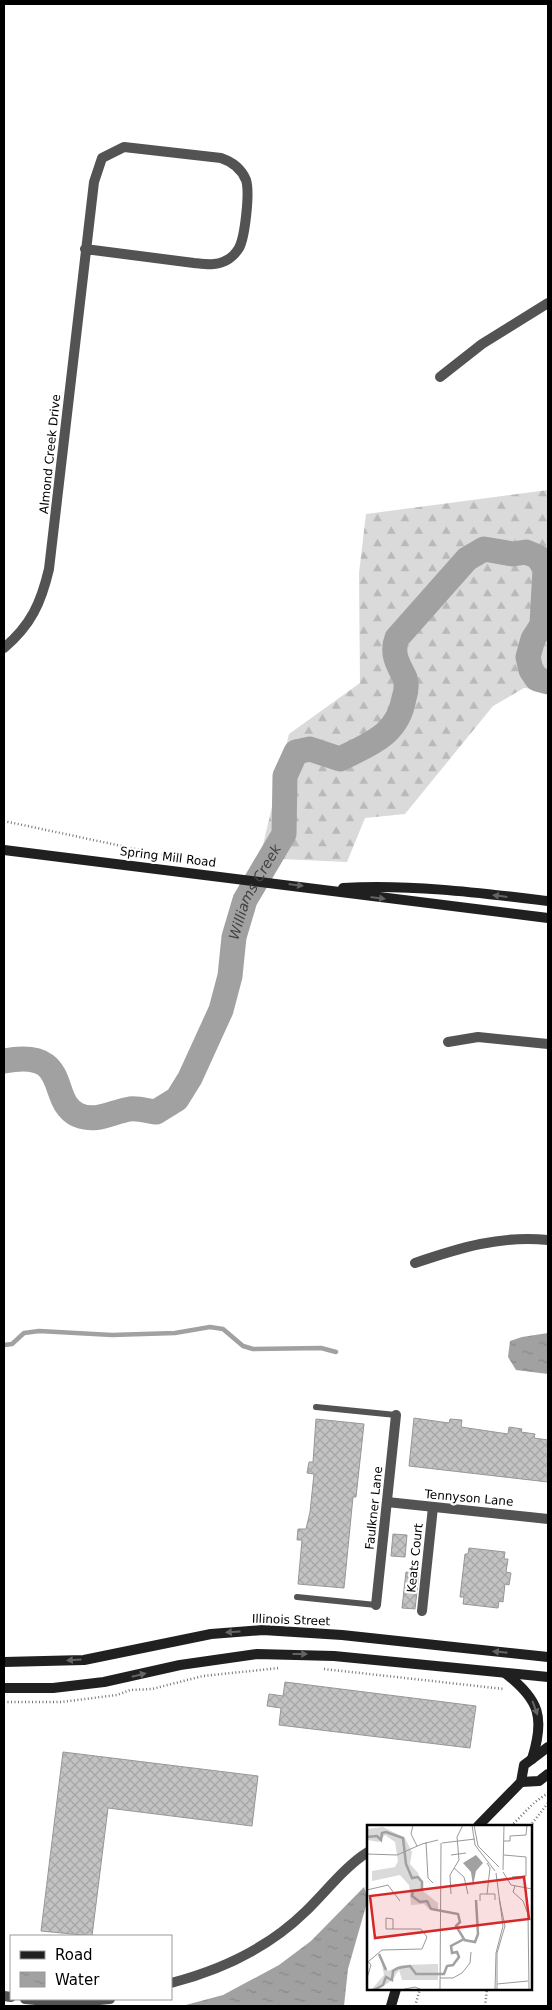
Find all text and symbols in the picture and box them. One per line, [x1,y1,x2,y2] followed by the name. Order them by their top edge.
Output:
[37,394,63,514] street label: Almond Creek Drive
[226,841,285,942] water label: Williams Creek
[119,844,217,870] street label: Spring Mill Road
[288,881,304,889] one-way arrow
[492,892,508,900] one-way arrow
[370,894,386,902] one-way arrow
[363,1466,385,1550] street label: Faulkner Lane
[423,1487,514,1509] street label: Tennyson Lane
[404,1522,426,1593] street label: Keats Court
[252,1612,331,1628] street label: Illinois Street
[225,1628,241,1636] one-way arrow
[491,1648,507,1656] one-way arrow
[292,1650,308,1658] one-way arrow
[66,1657,82,1665] one-way arrow
[132,1671,147,1679] one-way arrow
[531,1701,539,1716] one-way arrow
[367,1825,532,1990] inset map
[10,1935,172,2000] legend
[55,1946,93,1964] text: Road
[55,1971,100,1989] text: Water

